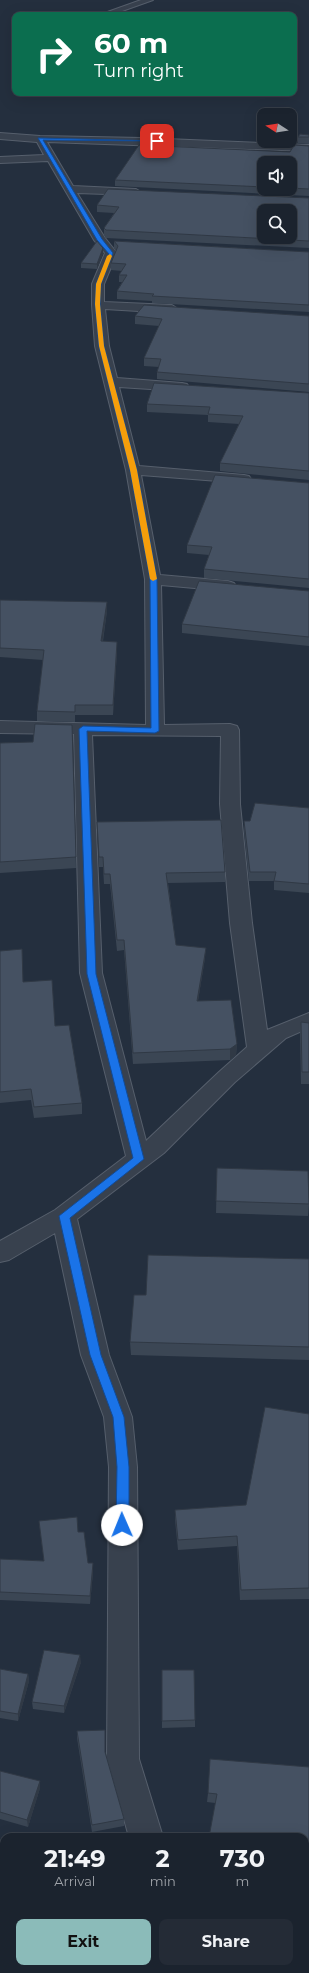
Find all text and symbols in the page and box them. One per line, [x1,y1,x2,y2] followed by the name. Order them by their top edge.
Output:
[94,26,168,60] text: 60 m
[28,28,80,80] icon: right
[94,60,184,82] text: Turn right
[257,108,297,148] north arrow
[257,108,297,244] map controls
[140,124,174,158] pin
[146,130,168,152] icon: arrive
[257,156,297,196] button: sound
[257,204,297,244] button: search
[101,1504,143,1546] position arrow
[44,1844,106,1873] text: 21:49
[156,1844,170,1873] text: 2
[220,1844,265,1873] text: 730
[54,1873,95,1889] text: Arrival
[150,1873,176,1889] text: min
[235,1873,249,1889] text: m
[16,1919,151,1965] button: Exit
[159,1919,293,1965] button: Share

